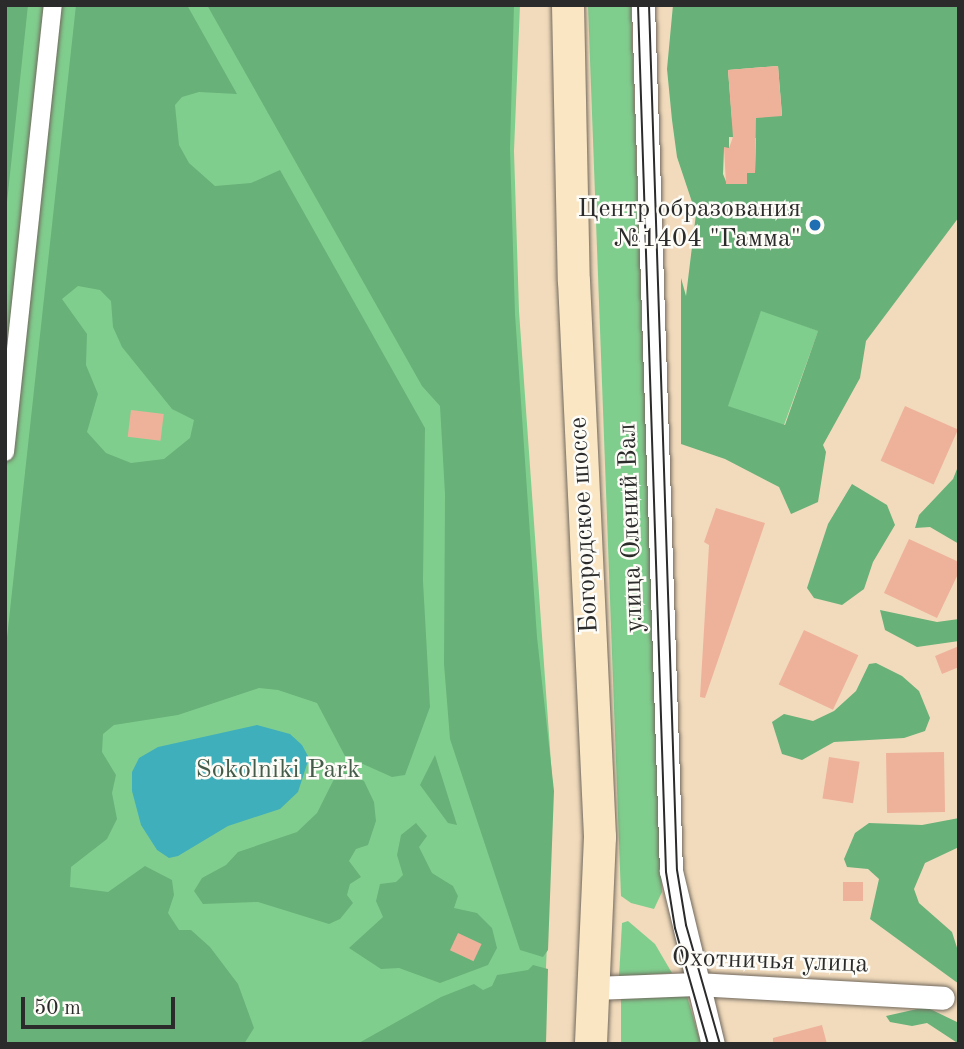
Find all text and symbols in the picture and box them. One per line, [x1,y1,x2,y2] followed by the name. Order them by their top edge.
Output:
[578,194,801,256] place label: Центр образования №1404 "Гамма"
[807,217,823,233] marker: Центр образования №1404 "Гамма"
[564,416,606,634] street label: Богородское шоссе
[613,423,651,633] street label: улица Олений Вал
[196,755,360,787] park label: Sokolniki Park
[671,943,869,981] street label: Охотничья улица
[24,982,178,1026] scale bar
[34,998,81,1019] text: 50 m

